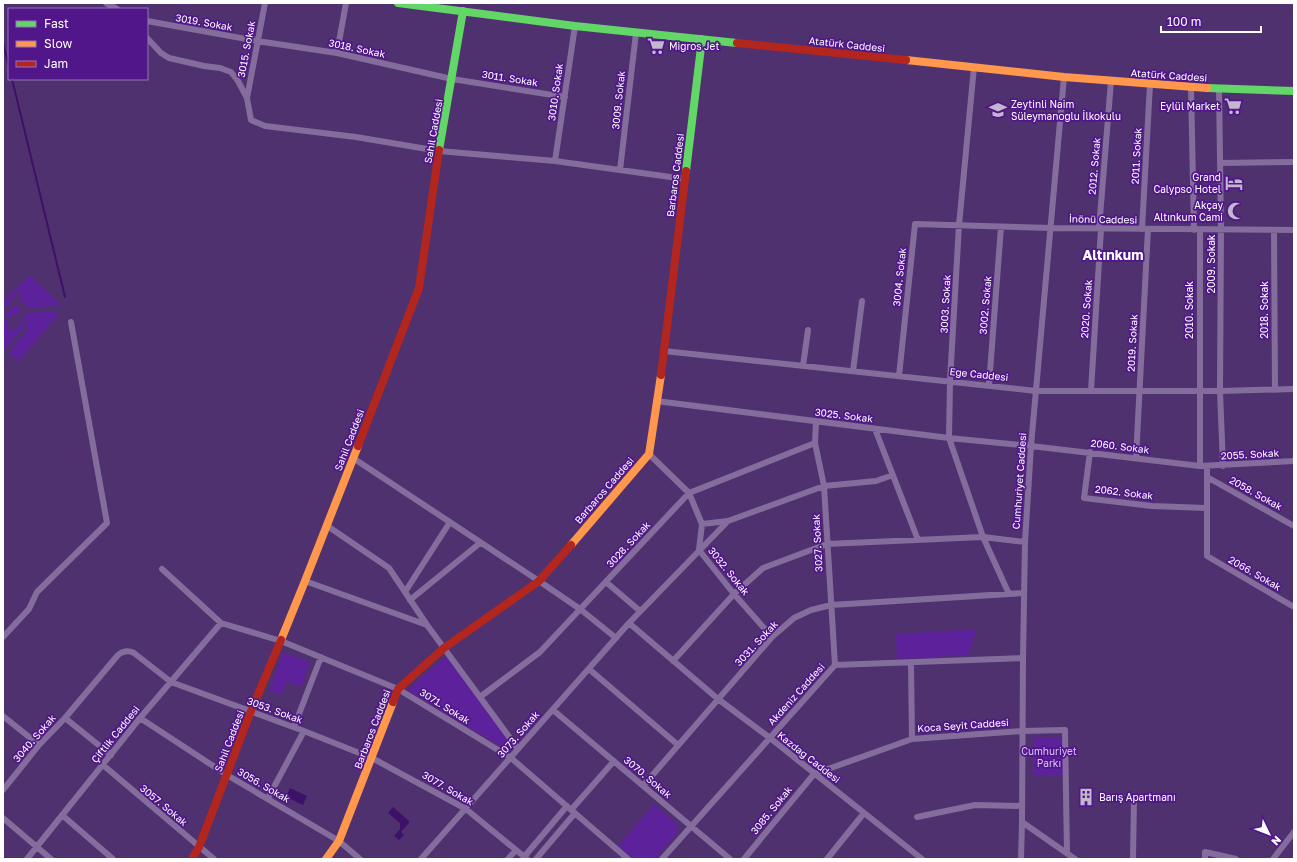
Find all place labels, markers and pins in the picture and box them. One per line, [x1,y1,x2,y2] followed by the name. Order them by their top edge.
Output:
[646,36,666,56] supermarket icon: Migros Jet
[669,40,719,52] place label: Migros Jet
[1223,96,1243,116] supermarket icon: Eylül Market
[1011,98,1121,122] place label: Zeytinli Naim Süleymanoğlu İlkokulu
[988,100,1008,120] school or university icon: Zeytinli Naim Süleymanoğlu İlkokulu
[1160,100,1220,112] place label: Eylül Market
[1153,171,1221,195] place label: Grand Calypso Hotel
[1224,173,1244,193] hotel icon: Grand Calypso Hotel
[1154,199,1223,223] place label: Akçay Altınkum Cami
[1226,201,1246,221] mosque icon: Akçay Altınkum Cami
[1076,787,1096,807] building icon: Barış Apartmanı
[1099,791,1176,803] place label: Barış Apartmanı

